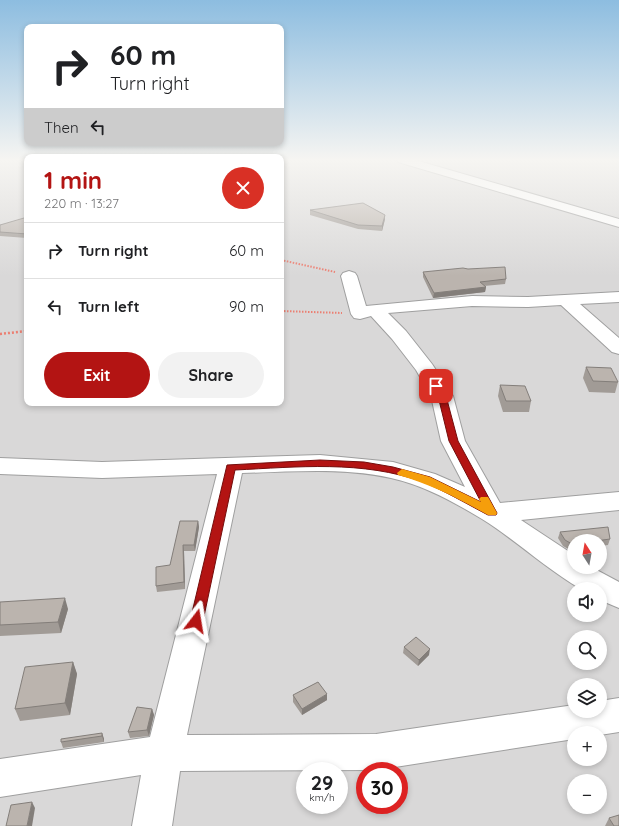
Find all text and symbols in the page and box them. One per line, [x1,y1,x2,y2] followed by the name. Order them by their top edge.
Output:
[110,37,176,72] text: 60 m
[44,40,96,92] icon: right
[110,72,190,95] text: Turn right
[87,116,109,138] icon: left
[44,118,79,137] text: Then
[44,165,102,195] text: 1 min
[222,167,264,209] button: close
[44,195,119,211] text: 220 m · 13:27
[44,240,66,262] icon: right
[78,241,149,260] text: Turn right
[229,241,264,260] text: 60 m
[44,296,66,318] icon: left
[78,297,140,316] text: Turn left
[229,297,264,316] text: 90 m
[44,352,150,398] button: Exit
[158,352,264,398] button: Share
[419,369,453,403] pin
[425,375,447,397] icon: arrive
[567,534,607,574] north arrow
[567,534,607,814] map controls
[567,582,607,622] button: sound
[175,600,217,642] position arrow
[567,630,607,670] button: search
[567,678,607,718] button: layers
[567,726,607,766] button: +
[356,762,408,814] speed limit sign: 30
[311,770,333,795] text: 29
[567,774,607,814] button: −
[309,791,335,804] text: km/h

